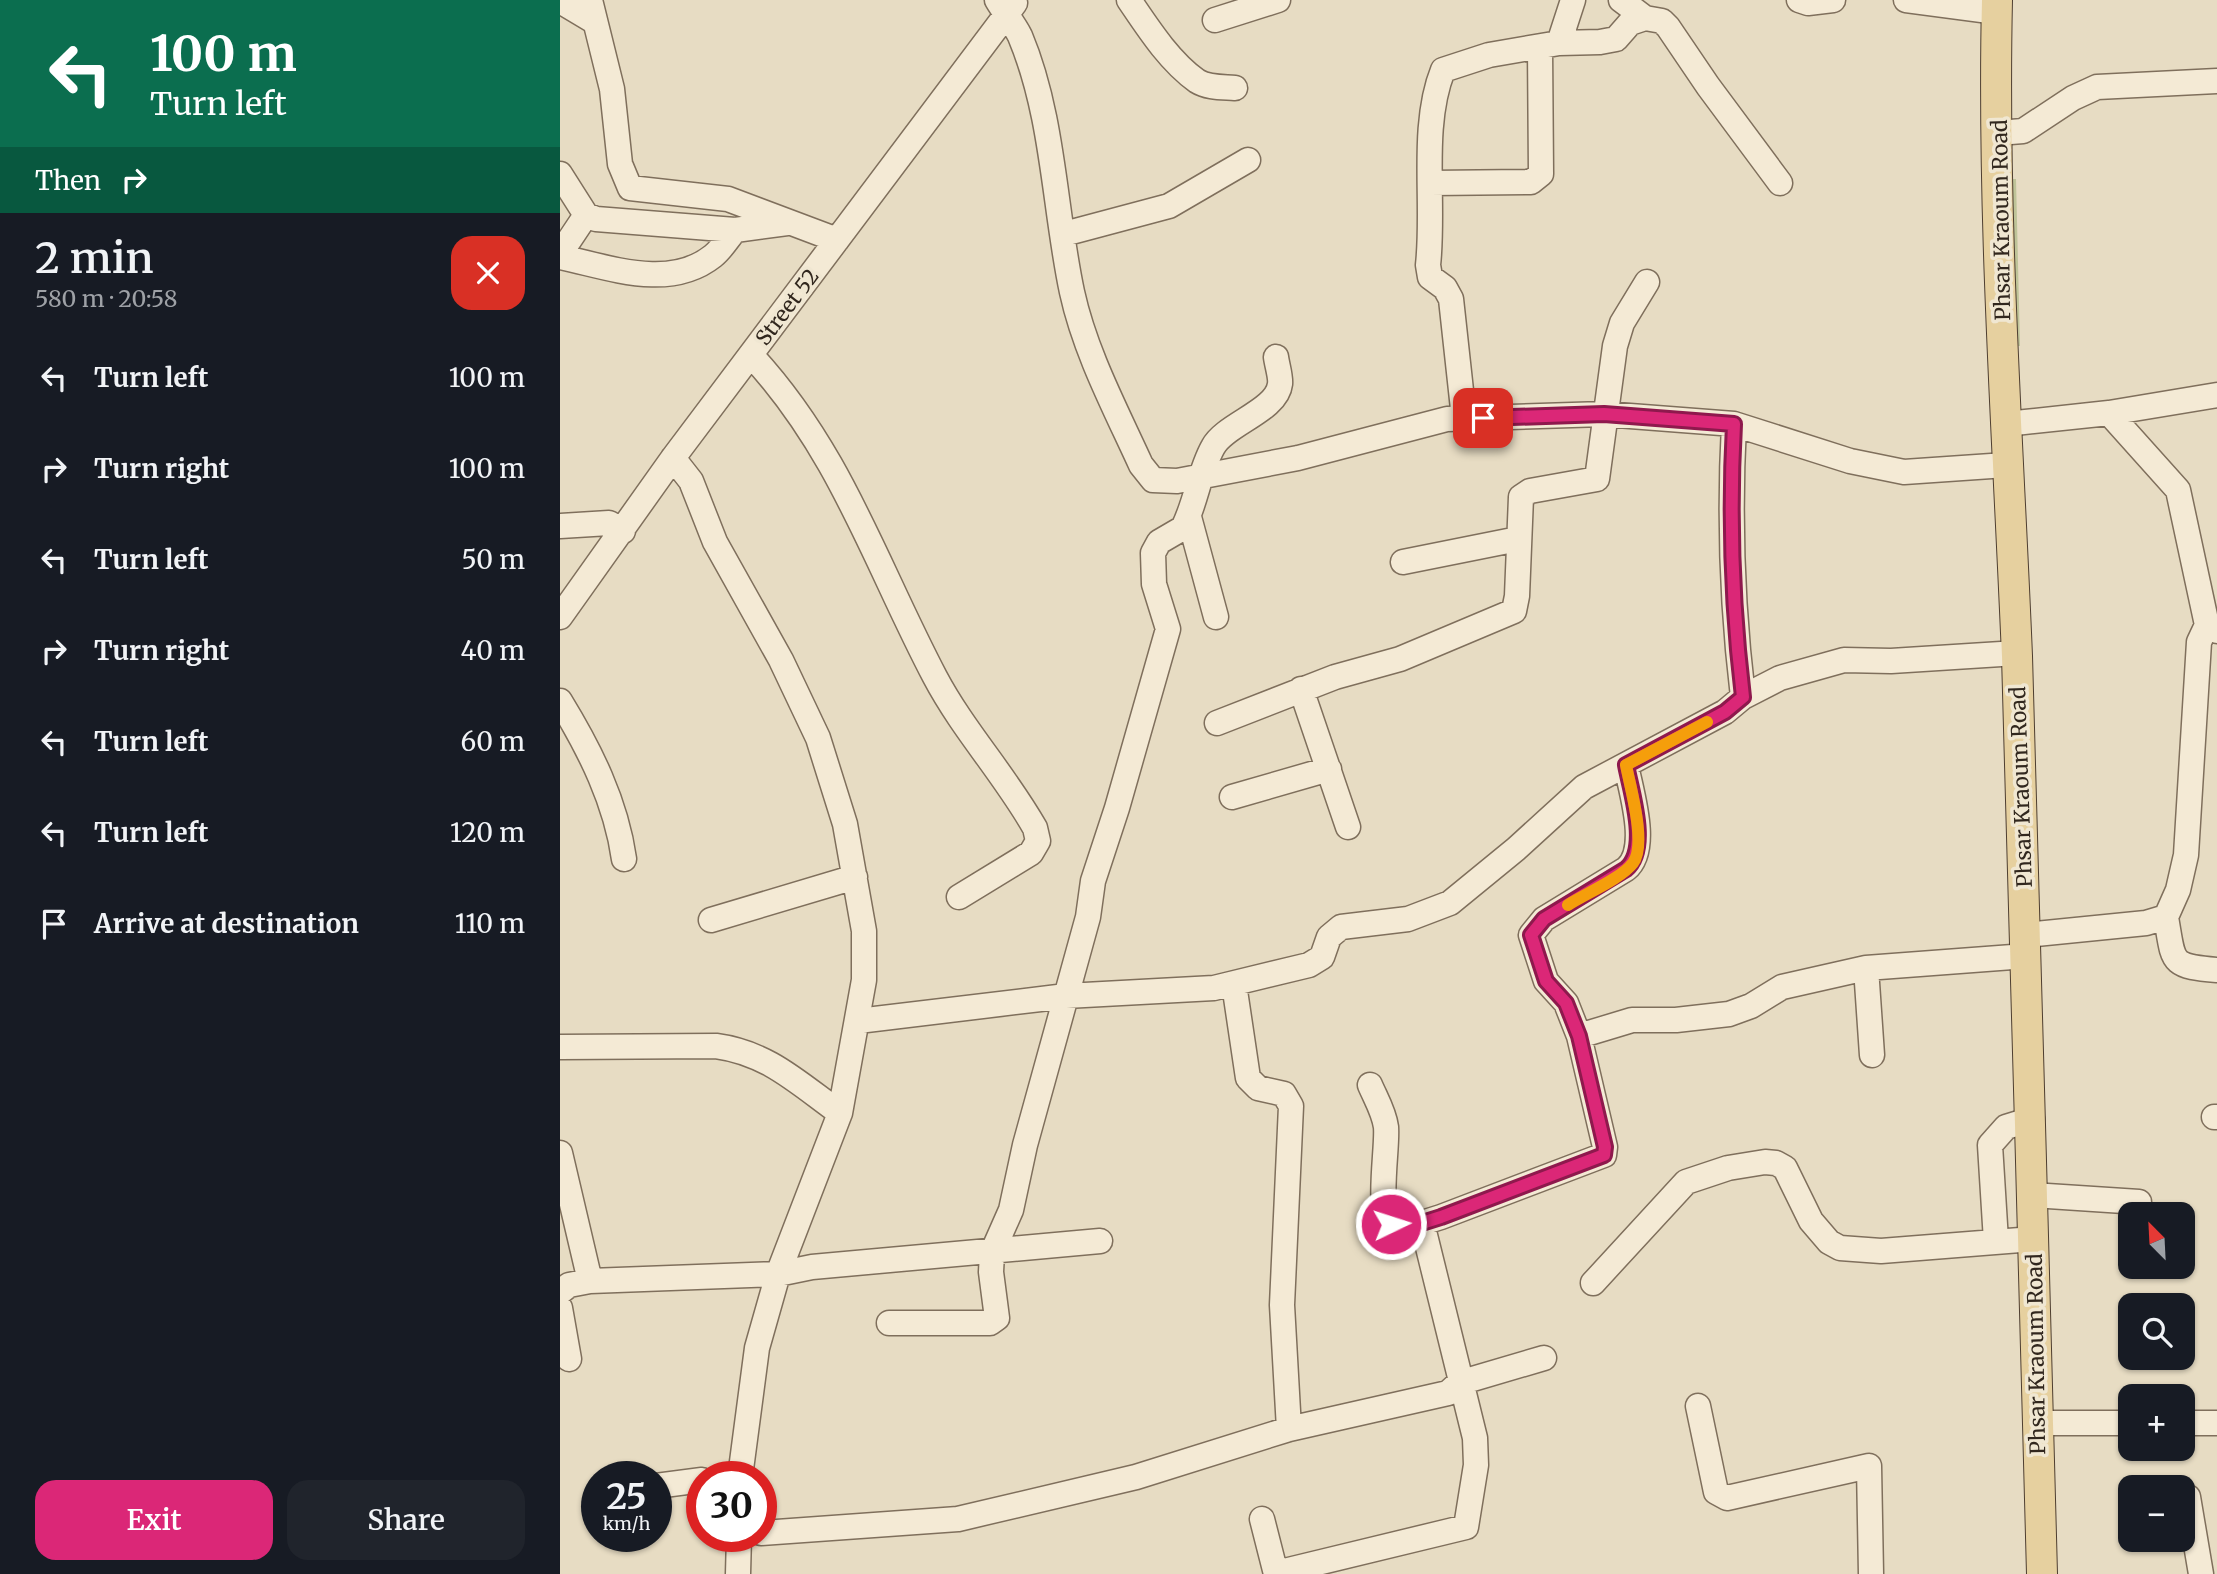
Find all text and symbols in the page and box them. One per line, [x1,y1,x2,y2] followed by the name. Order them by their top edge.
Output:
[150,23,297,84] text: 100 m
[35,28,126,119] icon: left
[150,84,287,124] text: Turn left
[1986,119,2016,321] street label: Phsar Kraoum Road
[115,161,153,199] icon: right
[35,164,101,197] text: Then
[35,232,154,284] text: 2 min
[451,236,525,310] button: close
[749,263,825,351] street label: Street 52
[35,284,178,313] text: 580 m · 20:58
[35,359,73,397] icon: left
[94,361,208,394] text: Turn left
[449,361,525,394] text: 100 m
[1453,388,1513,448] pin
[1464,399,1502,437] icon: arrive
[35,450,73,488] icon: right
[94,452,229,485] text: Turn right
[449,452,525,485] text: 100 m
[35,541,73,579] icon: left
[94,543,208,576] text: Turn left
[461,543,525,576] text: 50 m
[35,632,73,670] icon: right
[94,634,229,667] text: Turn right
[461,634,525,667] text: 40 m
[2004,686,2038,888] street label: Phsar Kraoum Road
[35,723,73,761] icon: left
[94,725,208,758] text: Turn left
[461,725,525,758] text: 60 m
[35,814,73,852] icon: left
[94,816,208,849] text: Turn left
[450,816,525,849] text: 120 m
[35,905,73,943] icon: arrive
[94,907,359,940] text: Arrive at destination
[455,907,525,940] text: 110 m
[1354,1187,1428,1261] position arrow
[2118,1202,2194,1279] north arrow
[2118,1202,2195,1552] map controls
[2021,1253,2051,1455] street label: Phsar Kraoum Road
[2118,1293,2195,1370] button: search
[2118,1384,2195,1461] button: +
[686,1461,777,1552] speed limit sign: 30
[606,1475,647,1519] text: 25
[2118,1475,2195,1552] button: −
[35,1480,273,1560] button: Exit
[287,1480,525,1560] button: Share
[603,1512,650,1535] text: km/h

